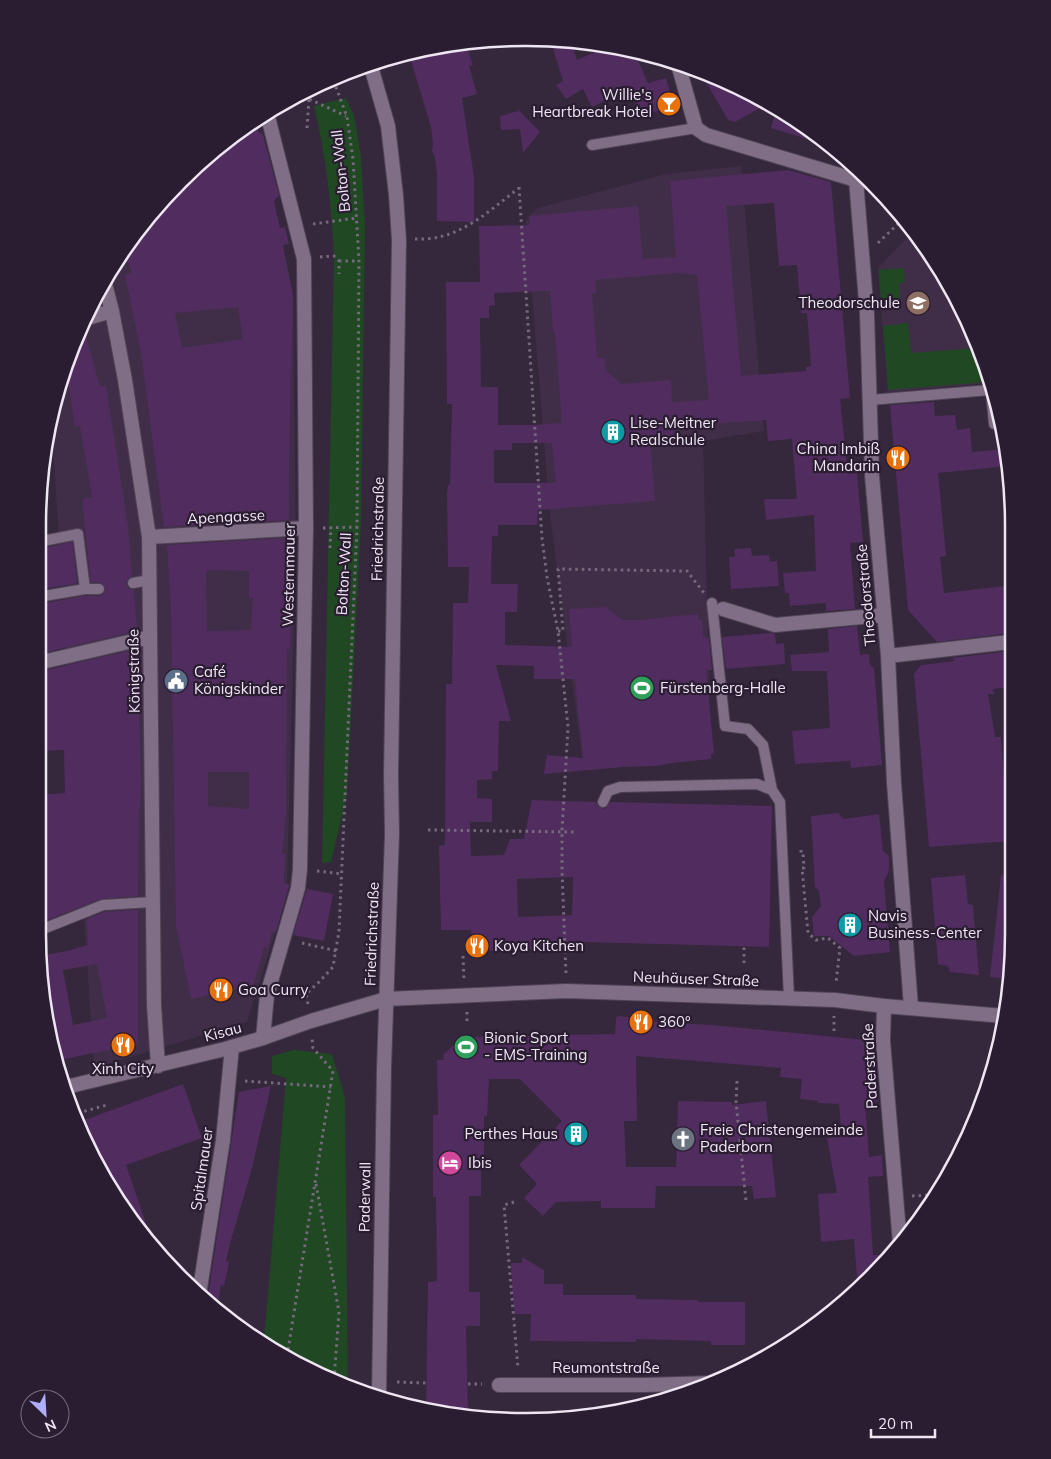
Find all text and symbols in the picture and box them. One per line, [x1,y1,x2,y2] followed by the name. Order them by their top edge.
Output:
[532,85,652,121] place label: Willie's Heartbreak Hotel
[656,91,682,117] bar icon: Willie's Heartbreak Hotel
[327,129,354,213] street label: Bolton-Wall
[905,290,931,316] school or university icon: Theodorschule
[798,293,900,312] place label: Theodorschule
[630,413,717,449] place label: Lise-Meitner Realschule
[600,419,626,445] building icon: Lise-Meitner Realschule
[797,439,880,475] place label: China Imbiß Mandarin
[885,445,911,471] restaurant icon: China Imbiß Mandarin
[367,477,388,581] street label: Friedrichstraße
[186,505,265,528] street label: Apengasse
[278,523,299,627] street label: Westernmauer
[332,532,355,616] street label: Bolton-Wall
[852,543,879,647] street label: Theodorstraße
[123,629,144,713] street label: Königstraße
[194,662,284,698] place label: Café Königskinder
[163,668,189,694] public building icon: Café Königskinder
[629,675,655,701] sports icon: Fürstenberg-Halle
[660,678,786,697] place label: Fürstenberg-Halle
[360,882,383,986] street label: Friedrichstraße
[868,906,982,942] place label: Navis Business-Center
[837,912,863,938] building icon: Navis Business-Center
[464,933,490,959] restaurant icon: Koya Kitchen
[494,936,584,955] place label: Koya Kitchen
[633,967,759,990] street label: Neuhäuser Straße
[208,977,234,1003] restaurant icon: Goa Curry
[238,980,309,999] place label: Goa Curry
[628,1009,654,1035] restaurant icon: 360°
[658,1012,691,1031] place label: 360°
[202,1017,244,1046] street label: Kisau
[858,1023,881,1109] street label: Paderstraße
[484,1028,587,1064] place label: Bionic Sport - EMS-Training
[110,1032,136,1058] restaurant icon: Xinh City
[453,1034,479,1060] sports icon: Bionic Sport - EMS-Training
[92,1059,154,1078] place label: Xinh City
[700,1120,863,1156] place label: Freie Christengemeinde Paderborn
[563,1121,589,1147] building icon: Perthes Haus
[464,1124,558,1143] place label: Perthes Haus
[186,1125,217,1212] street label: Spitalmauer
[670,1126,696,1152] church icon: Freie Christengemeinde Paderborn
[437,1150,463,1176] hotel icon: Ibis
[468,1153,492,1172] place label: Ibis
[354,1162,375,1232] street label: Paderwall
[552,1358,660,1377] street label: Reumontstraße
[20,1389,70,1439] north arrow
[871,1406,935,1438] scale bar
[878,1414,913,1433] text: 20 m
[42,1415,59,1436] text: N

